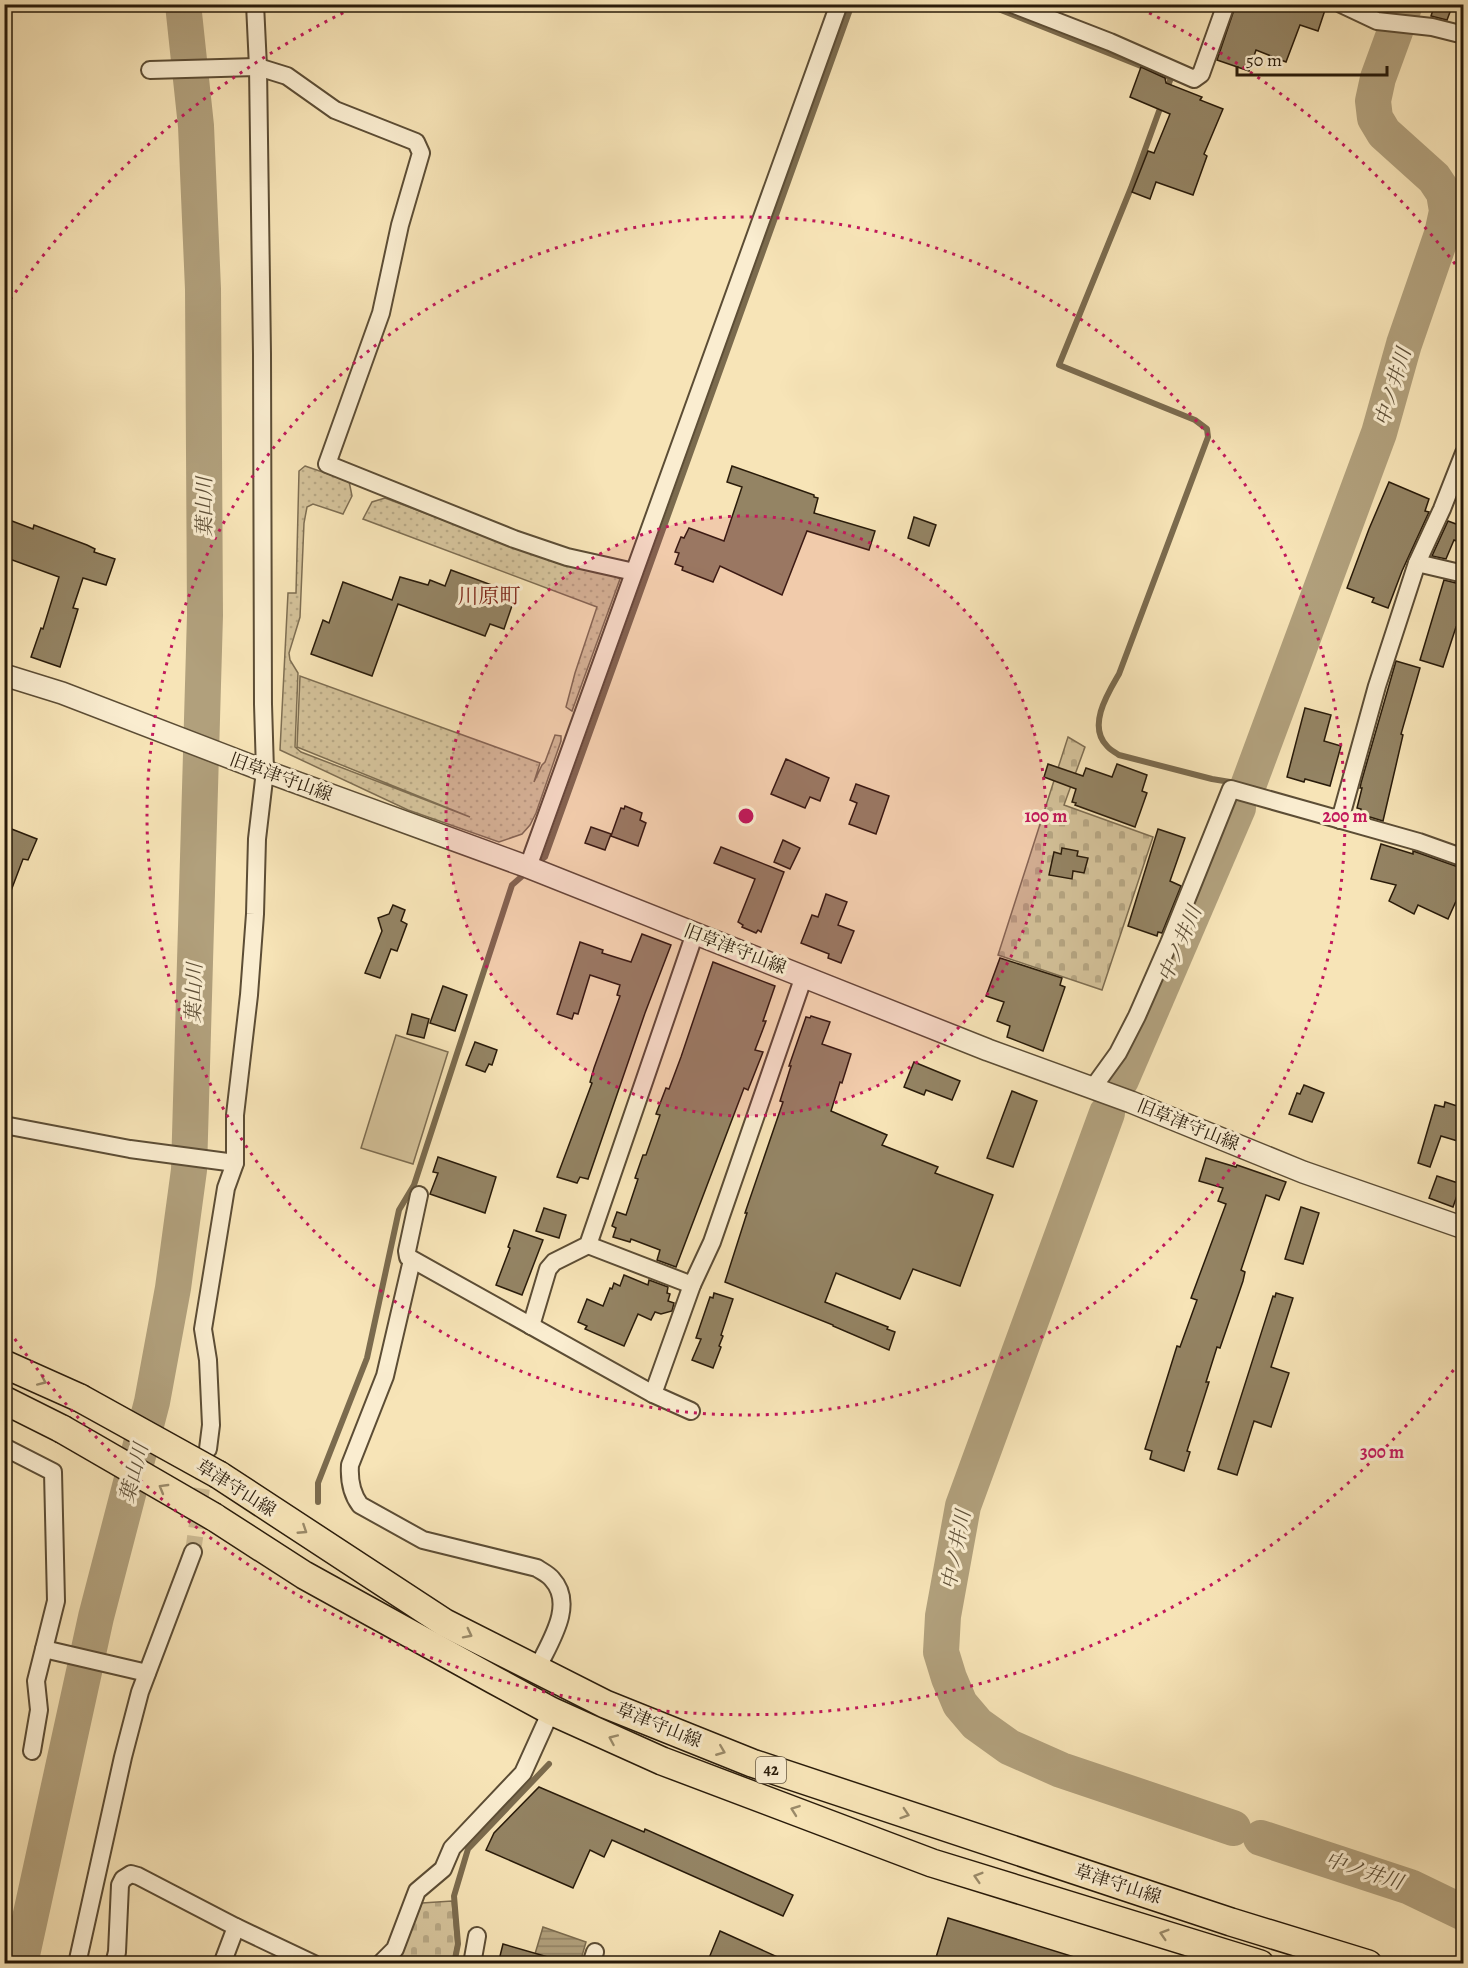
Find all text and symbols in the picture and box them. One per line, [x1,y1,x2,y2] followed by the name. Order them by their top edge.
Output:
[1237,39,1387,77] scale bar
[1246,48,1282,72] text: 50 m
[1368,343,1418,429] water label: 中ノ井川
[191,475,218,537] water label: 葉山川
[458,582,521,610] district label: 川原町
[226,747,336,807] street label: 旧草津守山線
[1025,804,1067,828] text: 100 m
[1322,804,1368,828] text: 200 m
[736,806,756,826] centre of rings
[1152,900,1209,986] water label: 中ノ井川
[680,918,790,980] street label: 旧草津守山線
[179,961,209,1023] water label: 葉山川
[1133,1094,1243,1156] street label: 旧草津守山線
[36,1374,47,1386] one-way arrow
[113,1439,155,1505] water label: 葉山川
[1360,1440,1404,1464] text: 300 m
[191,1454,281,1522] street label: 草津守山線
[159,1483,170,1495] one-way arrow
[935,1506,977,1592] water label: 中ノ井川
[296,1523,307,1534] one-way arrow
[461,1627,472,1639] one-way arrow
[613,1697,705,1753] street label: 草津守山線
[609,1734,620,1746] one-way arrow
[715,1744,726,1756] one-way arrow
[756,1757,786,1783] road number: 42
[790,1804,801,1817] one-way arrow
[899,1807,910,1819] one-way arrow
[1322,1846,1408,1897] water label: 中ノ井川
[1071,1859,1165,1909] street label: 草津守山線
[973,1871,984,1884] one-way arrow
[1159,1929,1170,1941] one-way arrow

